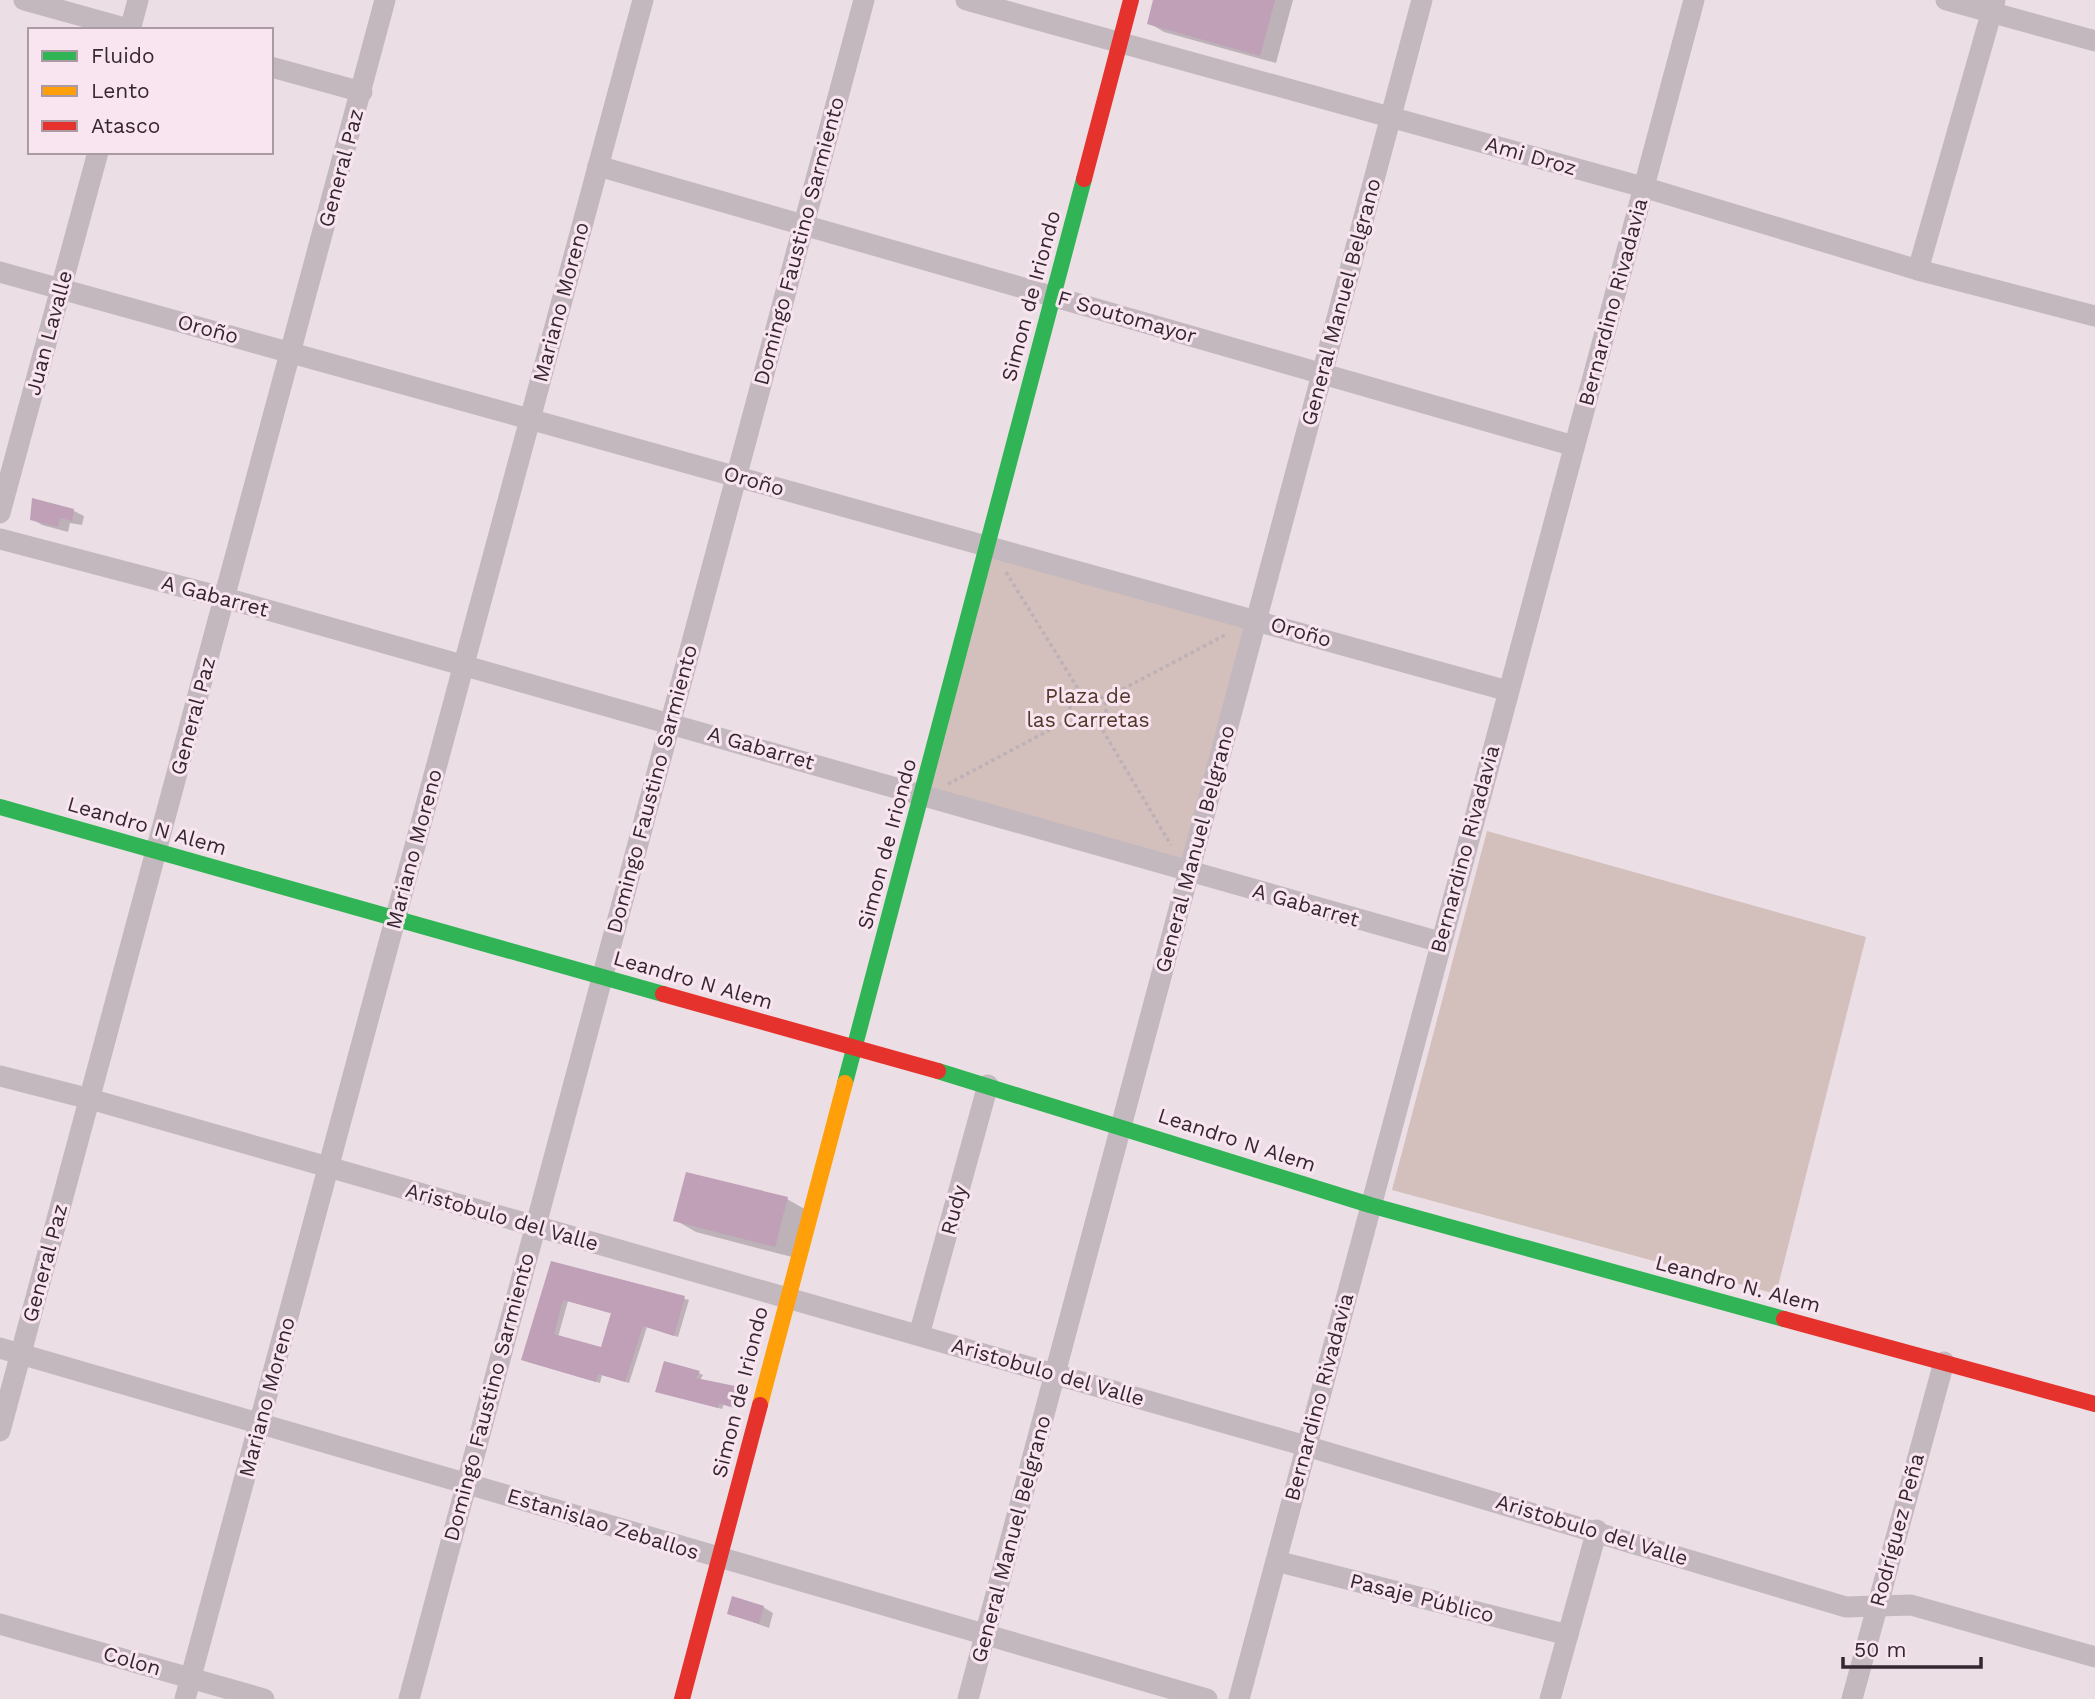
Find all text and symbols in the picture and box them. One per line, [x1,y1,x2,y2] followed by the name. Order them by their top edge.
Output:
[28,28,273,154] legend
[91,43,155,68] text: Fluido
[91,78,150,103] text: Lento
[748,94,849,388] street label: Domingo Faustino Sarmiento
[313,106,368,230] street label: General Paz
[91,113,160,138] text: Atasco
[1483,131,1580,180] street label: Ami Droz
[1295,175,1386,428] street label: General Manuel Belgrano
[1573,195,1652,409] street label: Bernardino Rivadavia
[996,208,1065,384] street label: Simon de Iriondo
[527,219,594,385] street label: Mariano Moreno
[20,268,77,398] street label: Juan Lavalle
[1055,285,1200,348] street label: F Soutomayor
[175,308,241,349] street label: Oroño
[721,460,787,501] street label: Oroño
[159,569,272,622] street label: A Gabarret
[1268,611,1334,652] street label: Oroño
[601,642,702,936] street label: Domingo Faustino Sarmiento
[165,654,220,778] street label: General Paz
[1026,683,1150,732] park label: Plaza de las Carretas
[705,720,818,775] street label: A Gabarret
[1149,722,1240,975] street label: General Manuel Belgrano
[1425,742,1504,956] street label: Bernardino Rivadavia
[852,756,921,932] street label: Simon de Iriondo
[380,766,447,932] street label: Mariano Moreno
[65,791,230,860] street label: Leandro N Alem
[1250,877,1363,932] street label: A Gabarret
[611,945,776,1014] street label: Leandro N Alem
[1155,1102,1319,1177] street label: Leandro N Alem
[403,1177,601,1256] street label: Aristobulo del Valle
[935,1182,972,1238] street label: Rudy
[17,1201,72,1325] street label: General Paz
[1653,1249,1824,1318] street label: Leandro N. Alem
[438,1250,539,1544] street label: Domingo Faustino Sarmiento
[1279,1290,1358,1504] street label: Bernardino Rivadavia
[706,1304,773,1480] street label: Simon de Iriondo
[233,1314,300,1480] street label: Mariano Moreno
[949,1332,1147,1411] street label: Aristobulo del Valle
[965,1412,1056,1665] street label: General Manuel Belgrano
[1864,1450,1929,1609] street label: Rodríguez Peña
[504,1482,702,1565] street label: Estanislao Zeballos
[1493,1488,1691,1571] street label: Aristobulo del Valle
[1347,1568,1497,1628] street label: Pasaje Público
[1843,1626,1981,1670] scale bar
[1854,1637,1906,1662] text: 50 m
[100,1640,164,1681] street label: Colon

